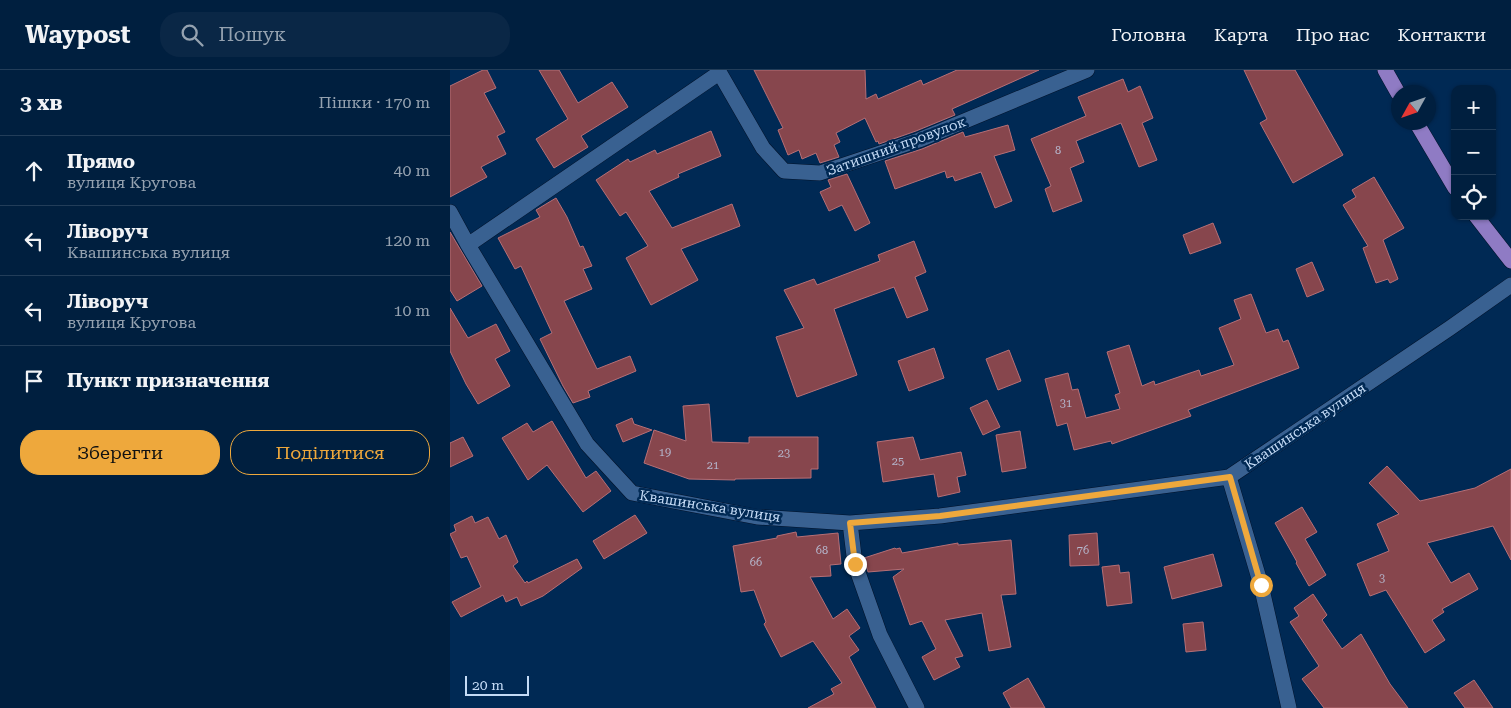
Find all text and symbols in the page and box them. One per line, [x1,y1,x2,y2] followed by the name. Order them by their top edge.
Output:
[160,12,510,57] search box
[25,21,130,49] text: Waypost
[178,21,206,49] icon: search
[218,23,286,46] text: Пошук
[1111,24,1186,45] text: Головна
[1214,24,1268,45] text: Карта
[1296,24,1369,45] text: Про нас
[1397,24,1486,45] text: Контакти
[1391,85,1436,130] north arrow
[1451,85,1496,220] map controls
[1451,85,1496,130] button: +
[20,91,63,115] text: 3 хв
[319,93,430,112] text: Пішки · 170 m
[824,113,968,179] street label: Затишний провулок
[1451,130,1496,175] button: −
[1055,144,1061,157] house number: 8
[67,150,135,173] text: Прямо
[20,157,48,185] icon: ahead
[393,161,430,180] text: 40 m
[67,173,196,192] text: вулиця Кругова
[1451,175,1496,220] button: locate
[67,220,148,243] text: Ліворуч
[20,227,48,255] icon: left
[384,231,430,250] text: 120 m
[67,243,230,262] text: Квашинська вулиця
[67,290,148,313] text: Ліворуч
[20,297,48,325] icon: left
[393,301,430,320] text: 10 m
[67,313,196,332] text: вулиця Кругова
[20,367,48,395] icon: arrive
[67,369,269,392] text: Пункт призначення
[1241,379,1369,473] street label: Квашинська вулиця
[1060,397,1072,410] house number: 31
[20,430,220,475] button: Зберегти
[230,430,430,475] button: Поділитися
[659,446,671,459] house number: 19
[778,447,790,460] house number: 23
[892,455,904,468] house number: 25
[707,459,719,472] house number: 21
[638,487,782,525] street label: Квашинська вулиця
[816,544,828,557] house number: 68
[1077,544,1089,557] house number: 76
[844,553,867,576] route end
[750,556,762,569] house number: 66
[1379,572,1385,585] house number: 3
[1250,574,1273,597] route start
[465,673,529,696] scale bar
[472,677,504,693] text: 20 m

